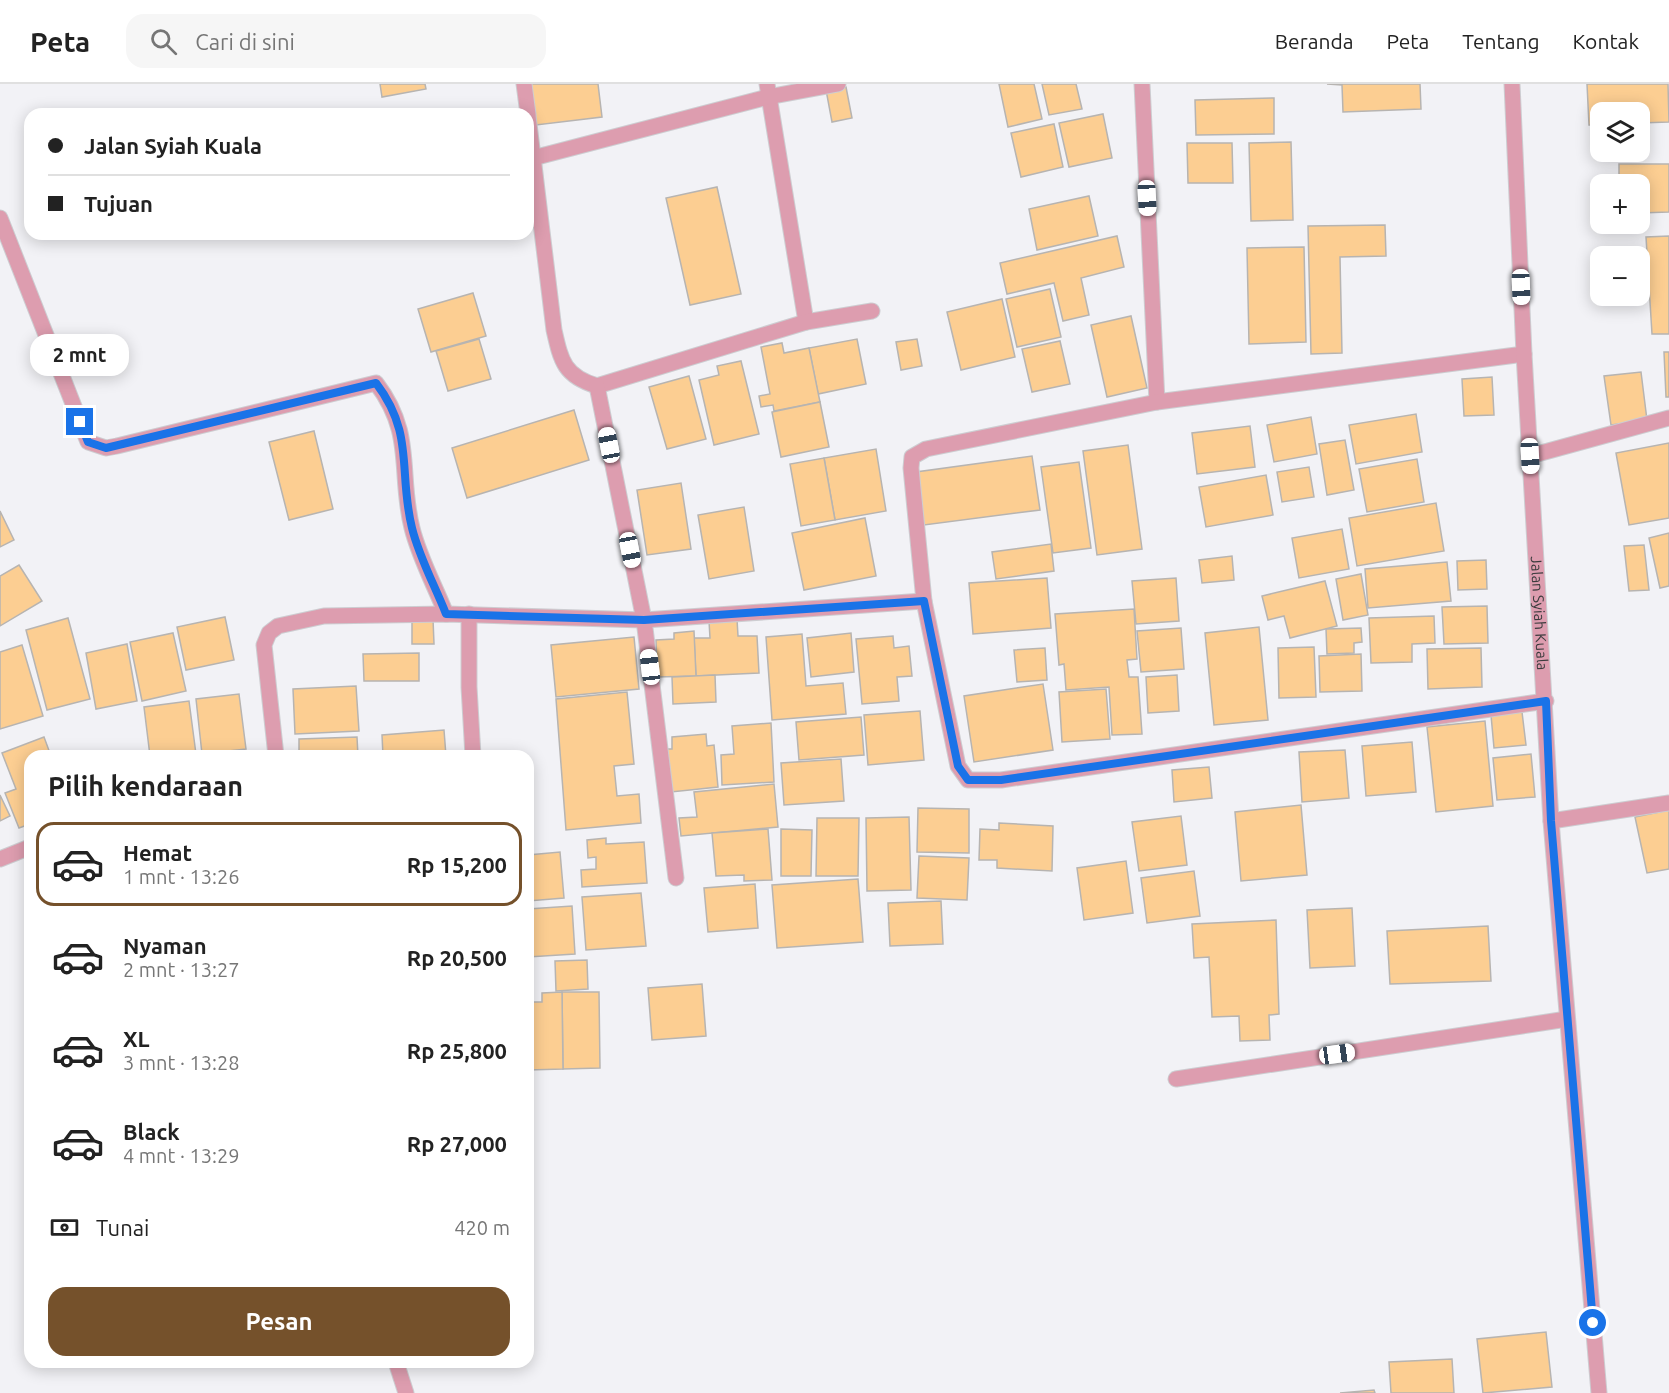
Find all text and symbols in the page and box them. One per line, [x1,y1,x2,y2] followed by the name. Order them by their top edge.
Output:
[126,14,546,68] search box
[147,25,180,58] icon: search
[30,26,90,57] text: Peta
[195,29,295,54] text: Cari di sini
[1275,29,1354,53] text: Beranda
[1387,29,1429,53] text: Peta
[1462,29,1540,53] text: Tentang
[1573,29,1639,53] text: Kontak
[1590,102,1650,306] map controls
[1590,102,1650,162] button: layers
[84,133,262,158] text: Jalan Syiah Kuala
[1590,174,1650,234] button: +
[1137,180,1157,216] car
[84,191,153,216] text: Tujuan
[1590,246,1650,306] button: −
[1511,269,1531,305] car
[31,335,130,377] callout: 2 mnt
[53,343,106,366] text: 2 mnt
[66,408,93,435] route end
[597,426,621,464] car
[1520,438,1540,474] car
[618,531,642,569] car
[1528,556,1551,671] street label: Jalan Syiah Kuala
[639,648,661,686] car
[48,771,243,801] text: Pilih kendaraan
[51,837,105,891] icon: car
[123,840,192,865] text: Hemat
[407,852,507,877] text: Rp 15,200
[123,865,240,888] text: 1 mnt · 13:26
[51,930,105,984] icon: car
[123,933,207,958] text: Nyaman
[407,945,507,970] text: Rp 20,500
[123,958,240,981] text: 2 mnt · 13:27
[51,1023,105,1077] icon: car
[123,1026,150,1051] text: XL
[407,1038,507,1063] text: Rp 25,800
[1318,1043,1356,1065] car
[123,1051,240,1074] text: 3 mnt · 13:28
[51,1116,105,1170] icon: car
[123,1119,180,1144] text: Black
[407,1131,507,1156] text: Rp 27,000
[123,1144,240,1167] text: 4 mnt · 13:29
[48,1211,81,1244] icon: cash
[96,1215,149,1240] text: Tunai
[454,1216,510,1239] text: 420 m
[48,1287,510,1356] button: Pesan
[1579,1309,1606,1336] route start

